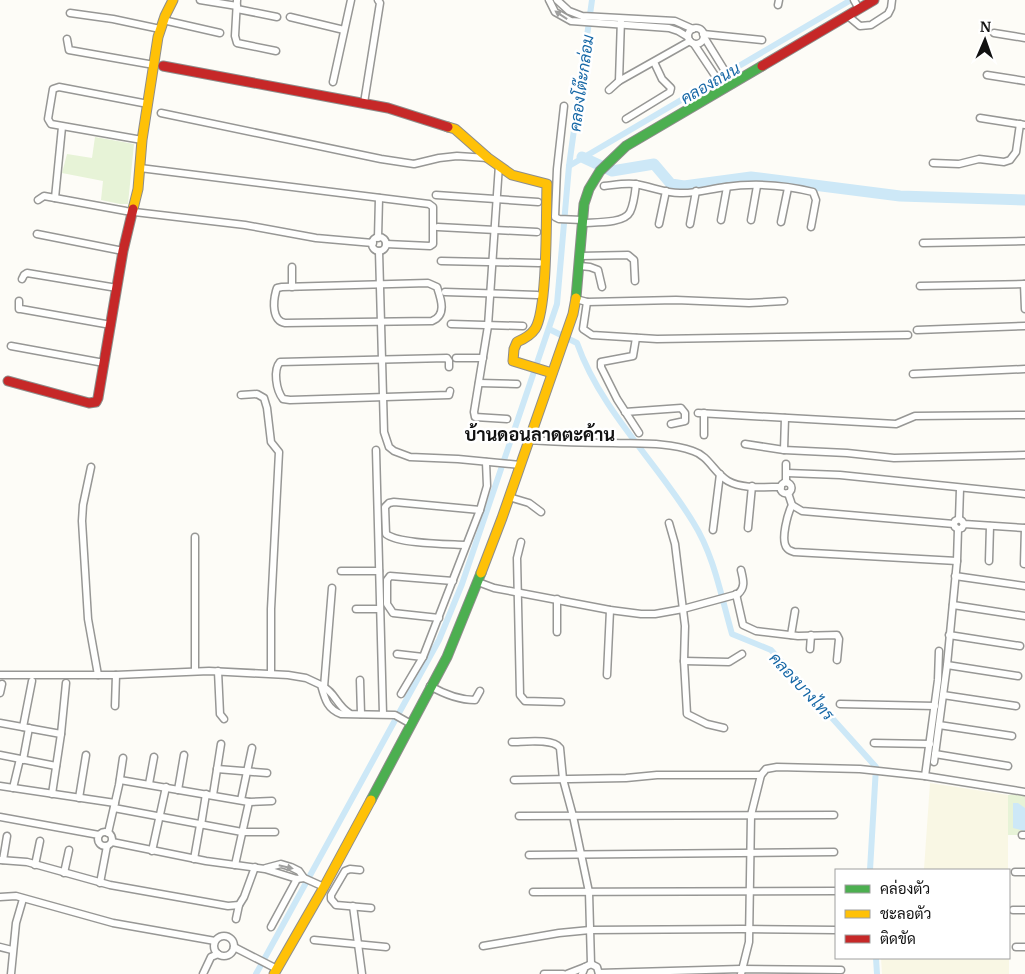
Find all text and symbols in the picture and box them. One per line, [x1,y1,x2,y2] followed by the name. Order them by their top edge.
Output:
[554,10,568,20] one-way arrow
[960,15,1010,65] north arrow
[980,18,991,36] text: N
[563,33,598,133] water label: คลองโต๊ะกล่อม
[677,58,743,108] water label: คลองถนน
[465,423,615,446] district label: บ้านดอนลาดตะค้าน
[766,647,840,725] water label: คลองบางไทร
[278,863,294,871] one-way arrow
[835,869,1010,959] legend
[880,879,930,898] text: คล่องตัว
[880,904,931,923] text: ชะลอตัว
[880,929,916,948] text: ติดขัด

